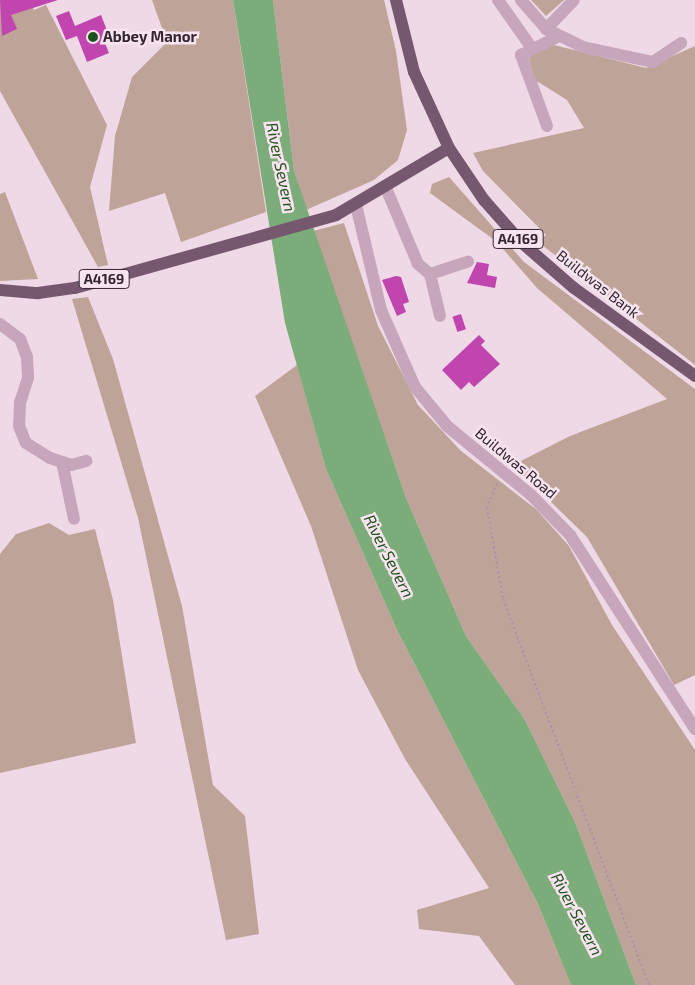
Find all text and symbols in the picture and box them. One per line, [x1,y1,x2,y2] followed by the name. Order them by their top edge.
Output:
[103,28,197,46] place label: Abbey Manor
[87,31,99,43] marker: Abbey Manor
[262,120,300,214] water label: River Severn
[492,228,544,250] road number: A4169
[553,246,643,322] street label: Buildwas Bank
[78,268,130,290] road number: A4169
[472,424,560,502] street label: Buildwas Road
[360,511,418,601] water label: River Severn
[547,869,607,959] water label: River Severn

